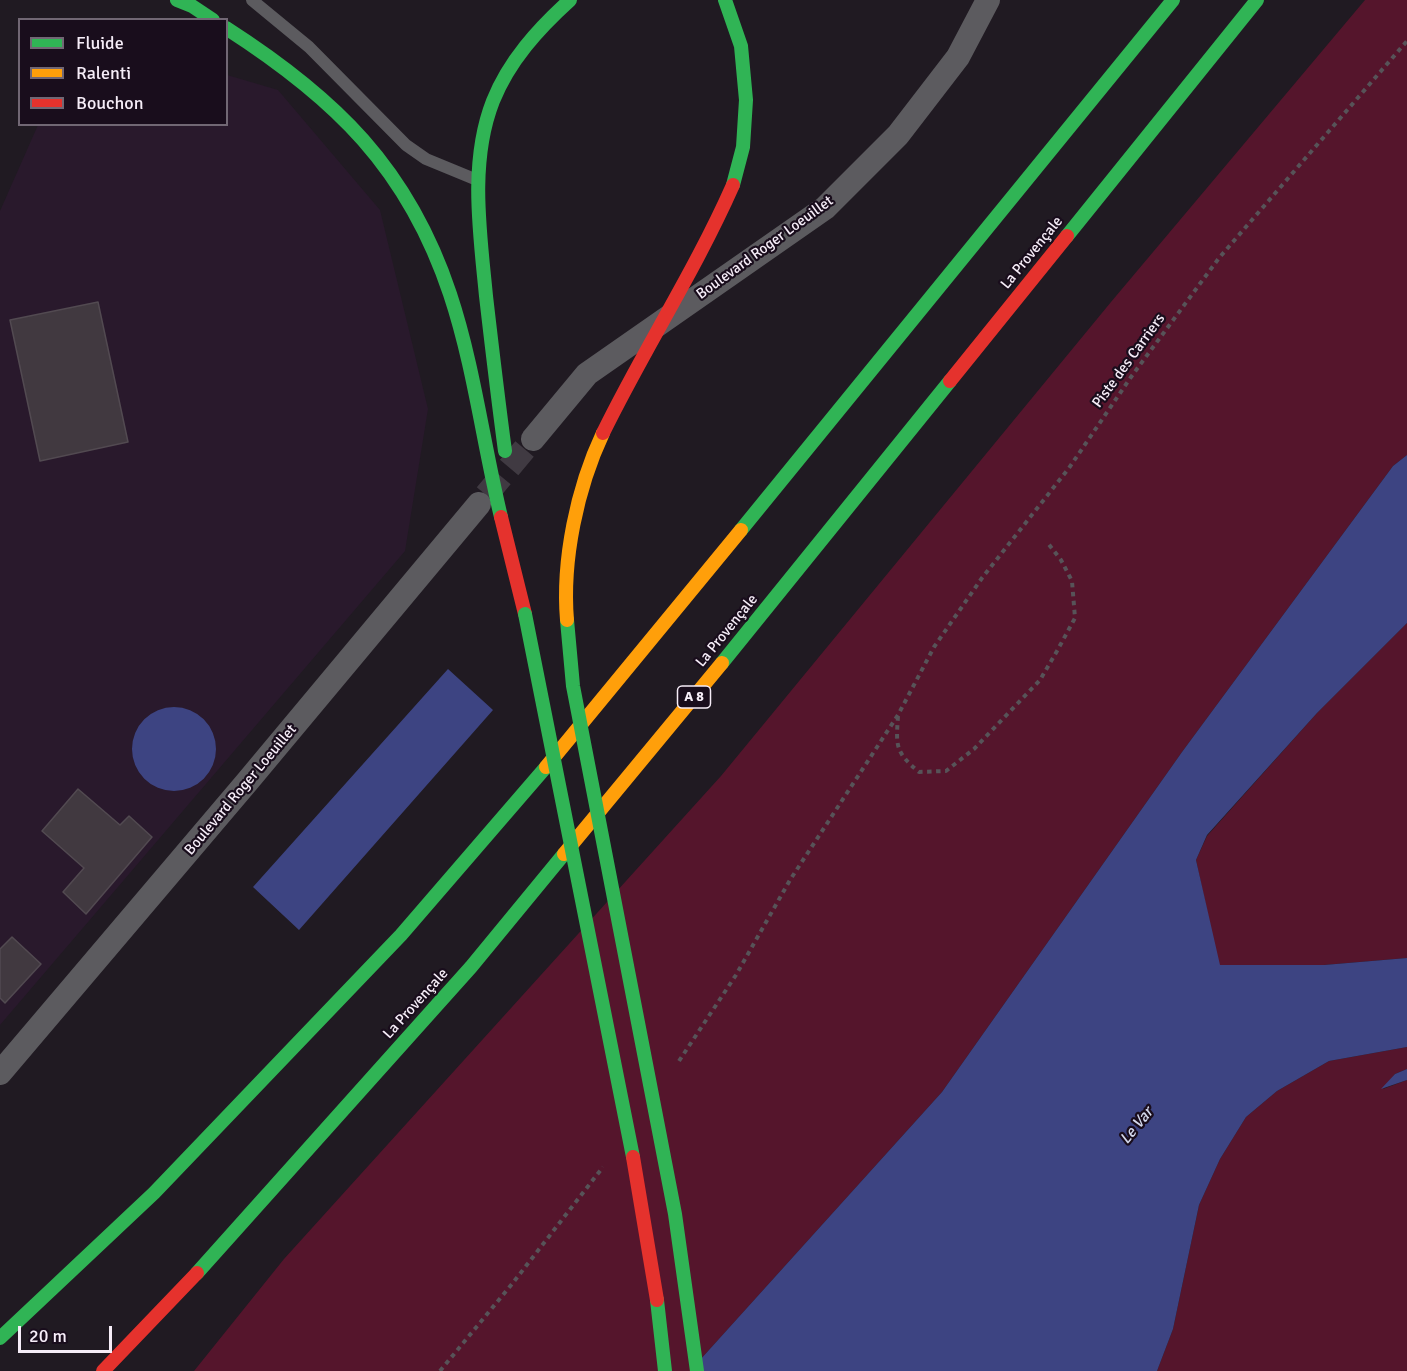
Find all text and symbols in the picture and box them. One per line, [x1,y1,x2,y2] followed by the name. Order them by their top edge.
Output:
[18,18,228,126] legend
[76,32,124,54] text: Fluide
[76,62,131,84] text: Ralenti
[76,92,144,114] text: Bouchon
[693,192,837,304] street label: Boulevard Roger Loeuillet
[997,213,1067,293] street label: La Provençale
[1089,310,1169,412] street label: Piste des Carriers
[692,591,762,671] street label: La Provençale
[678,686,710,708] road number: A 8
[181,721,301,859] street label: Boulevard Roger Loeuillet
[380,965,452,1043] street label: La Provençale
[1116,1104,1158,1148] water label: Le Var
[21,1314,116,1352] scale bar
[29,1325,67,1347] text: 20 m

